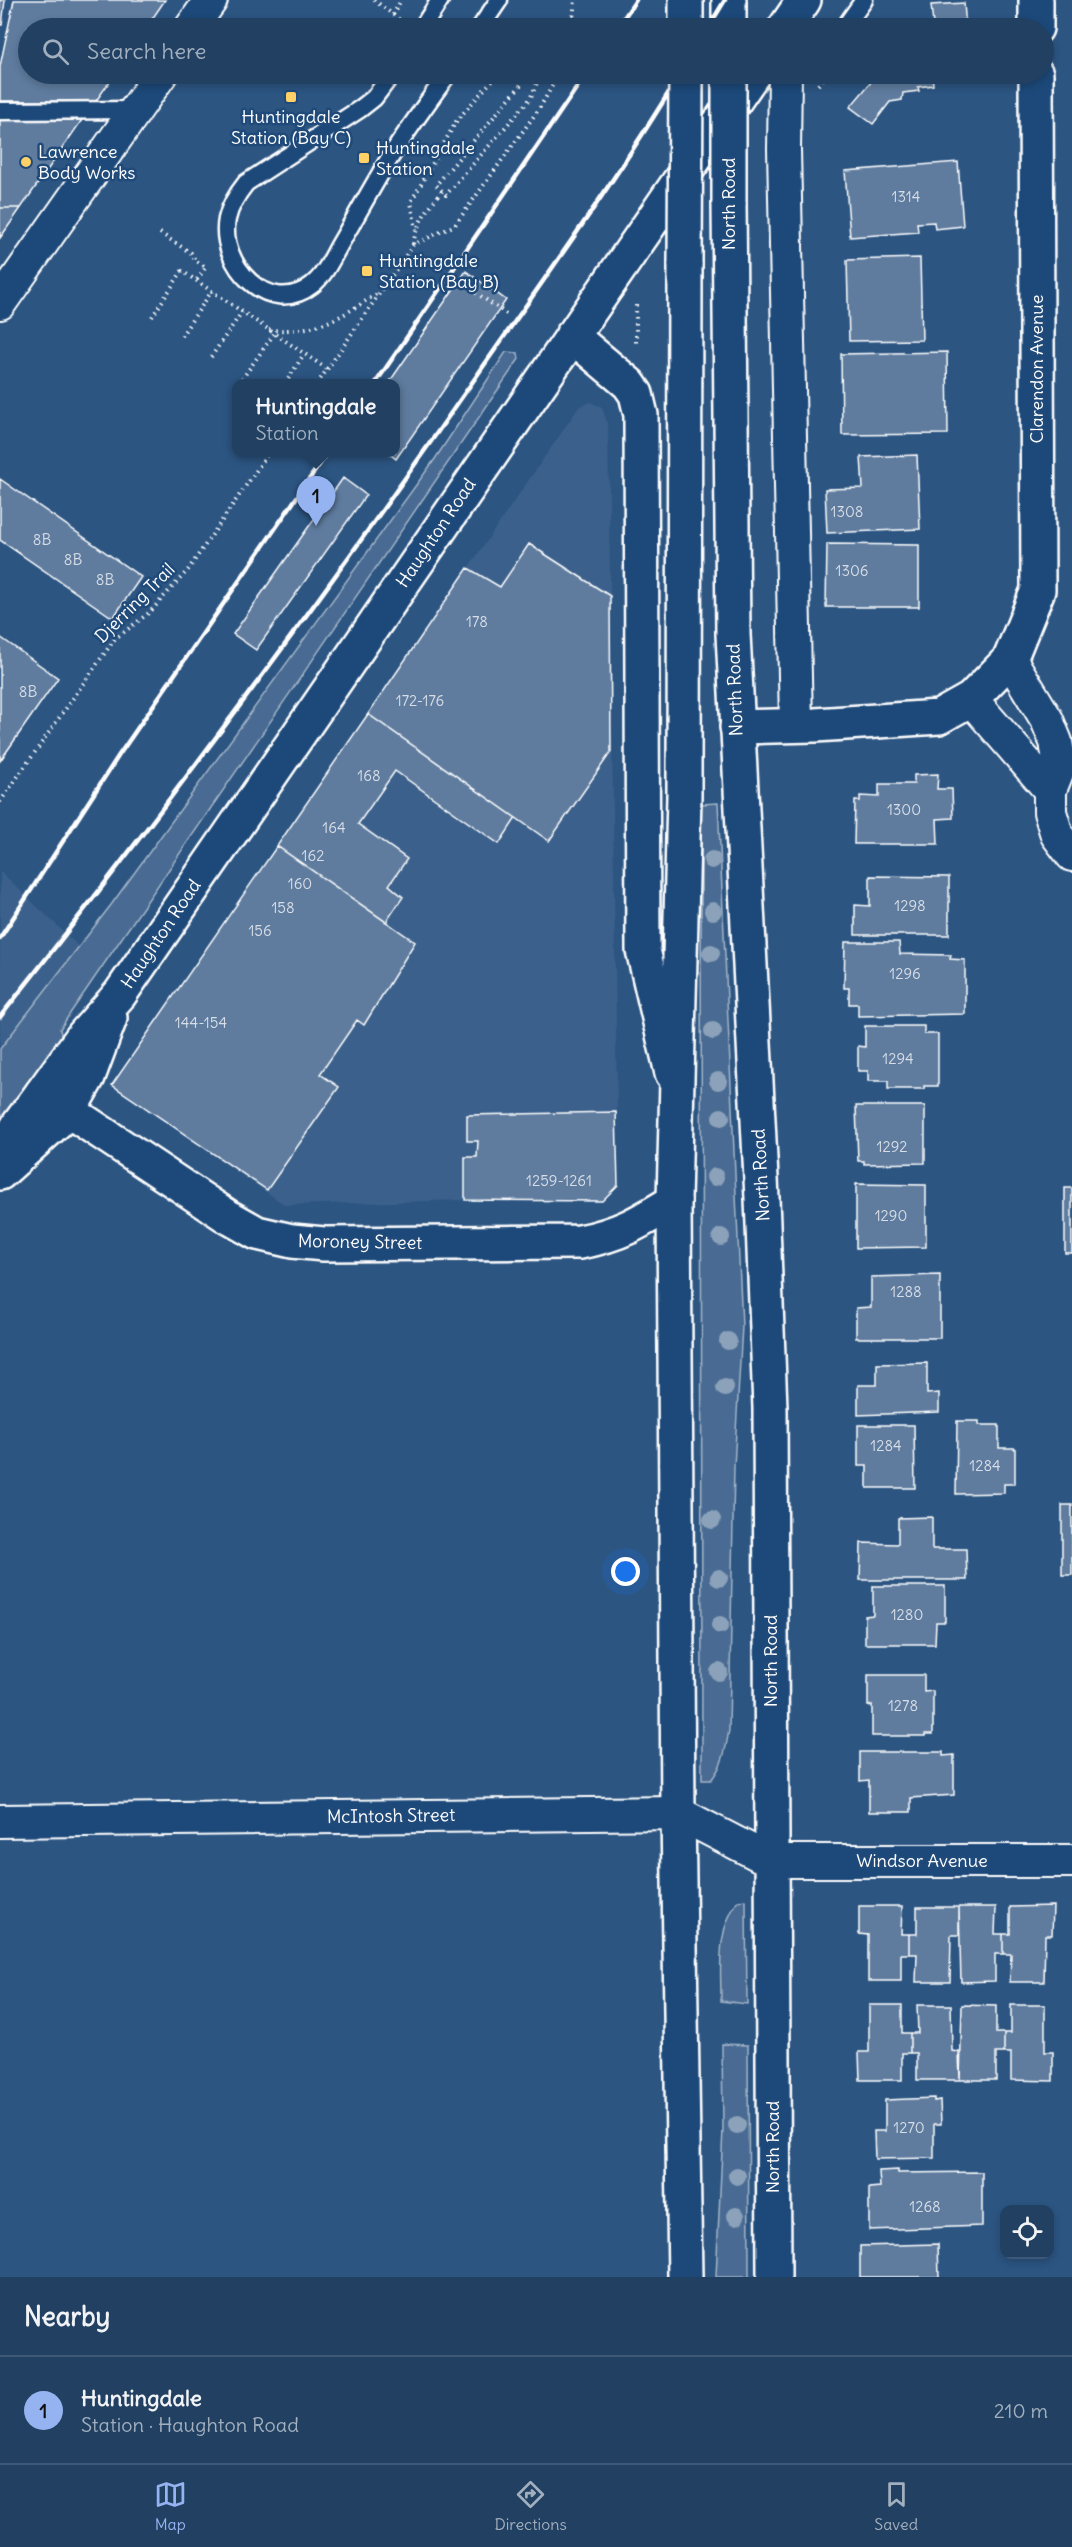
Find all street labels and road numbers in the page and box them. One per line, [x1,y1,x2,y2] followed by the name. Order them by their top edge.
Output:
[717,157,740,250] street label: North Road
[1025,295,1048,443] street label: Clarendon Avenue
[391,473,481,592] street label: Haughton Road
[90,558,179,647] street label: Djerring Trail
[721,643,748,737] street label: North Road
[116,874,206,993] street label: Haughton Road
[747,1128,774,1222] street label: North Road
[298,1229,422,1254] street label: Moroney Street
[759,1614,782,1707] street label: North Road
[327,1803,455,1828] street label: McIntosh Street
[856,1849,988,1872] street label: Windsor Avenue
[761,2100,784,2193] street label: North Road

